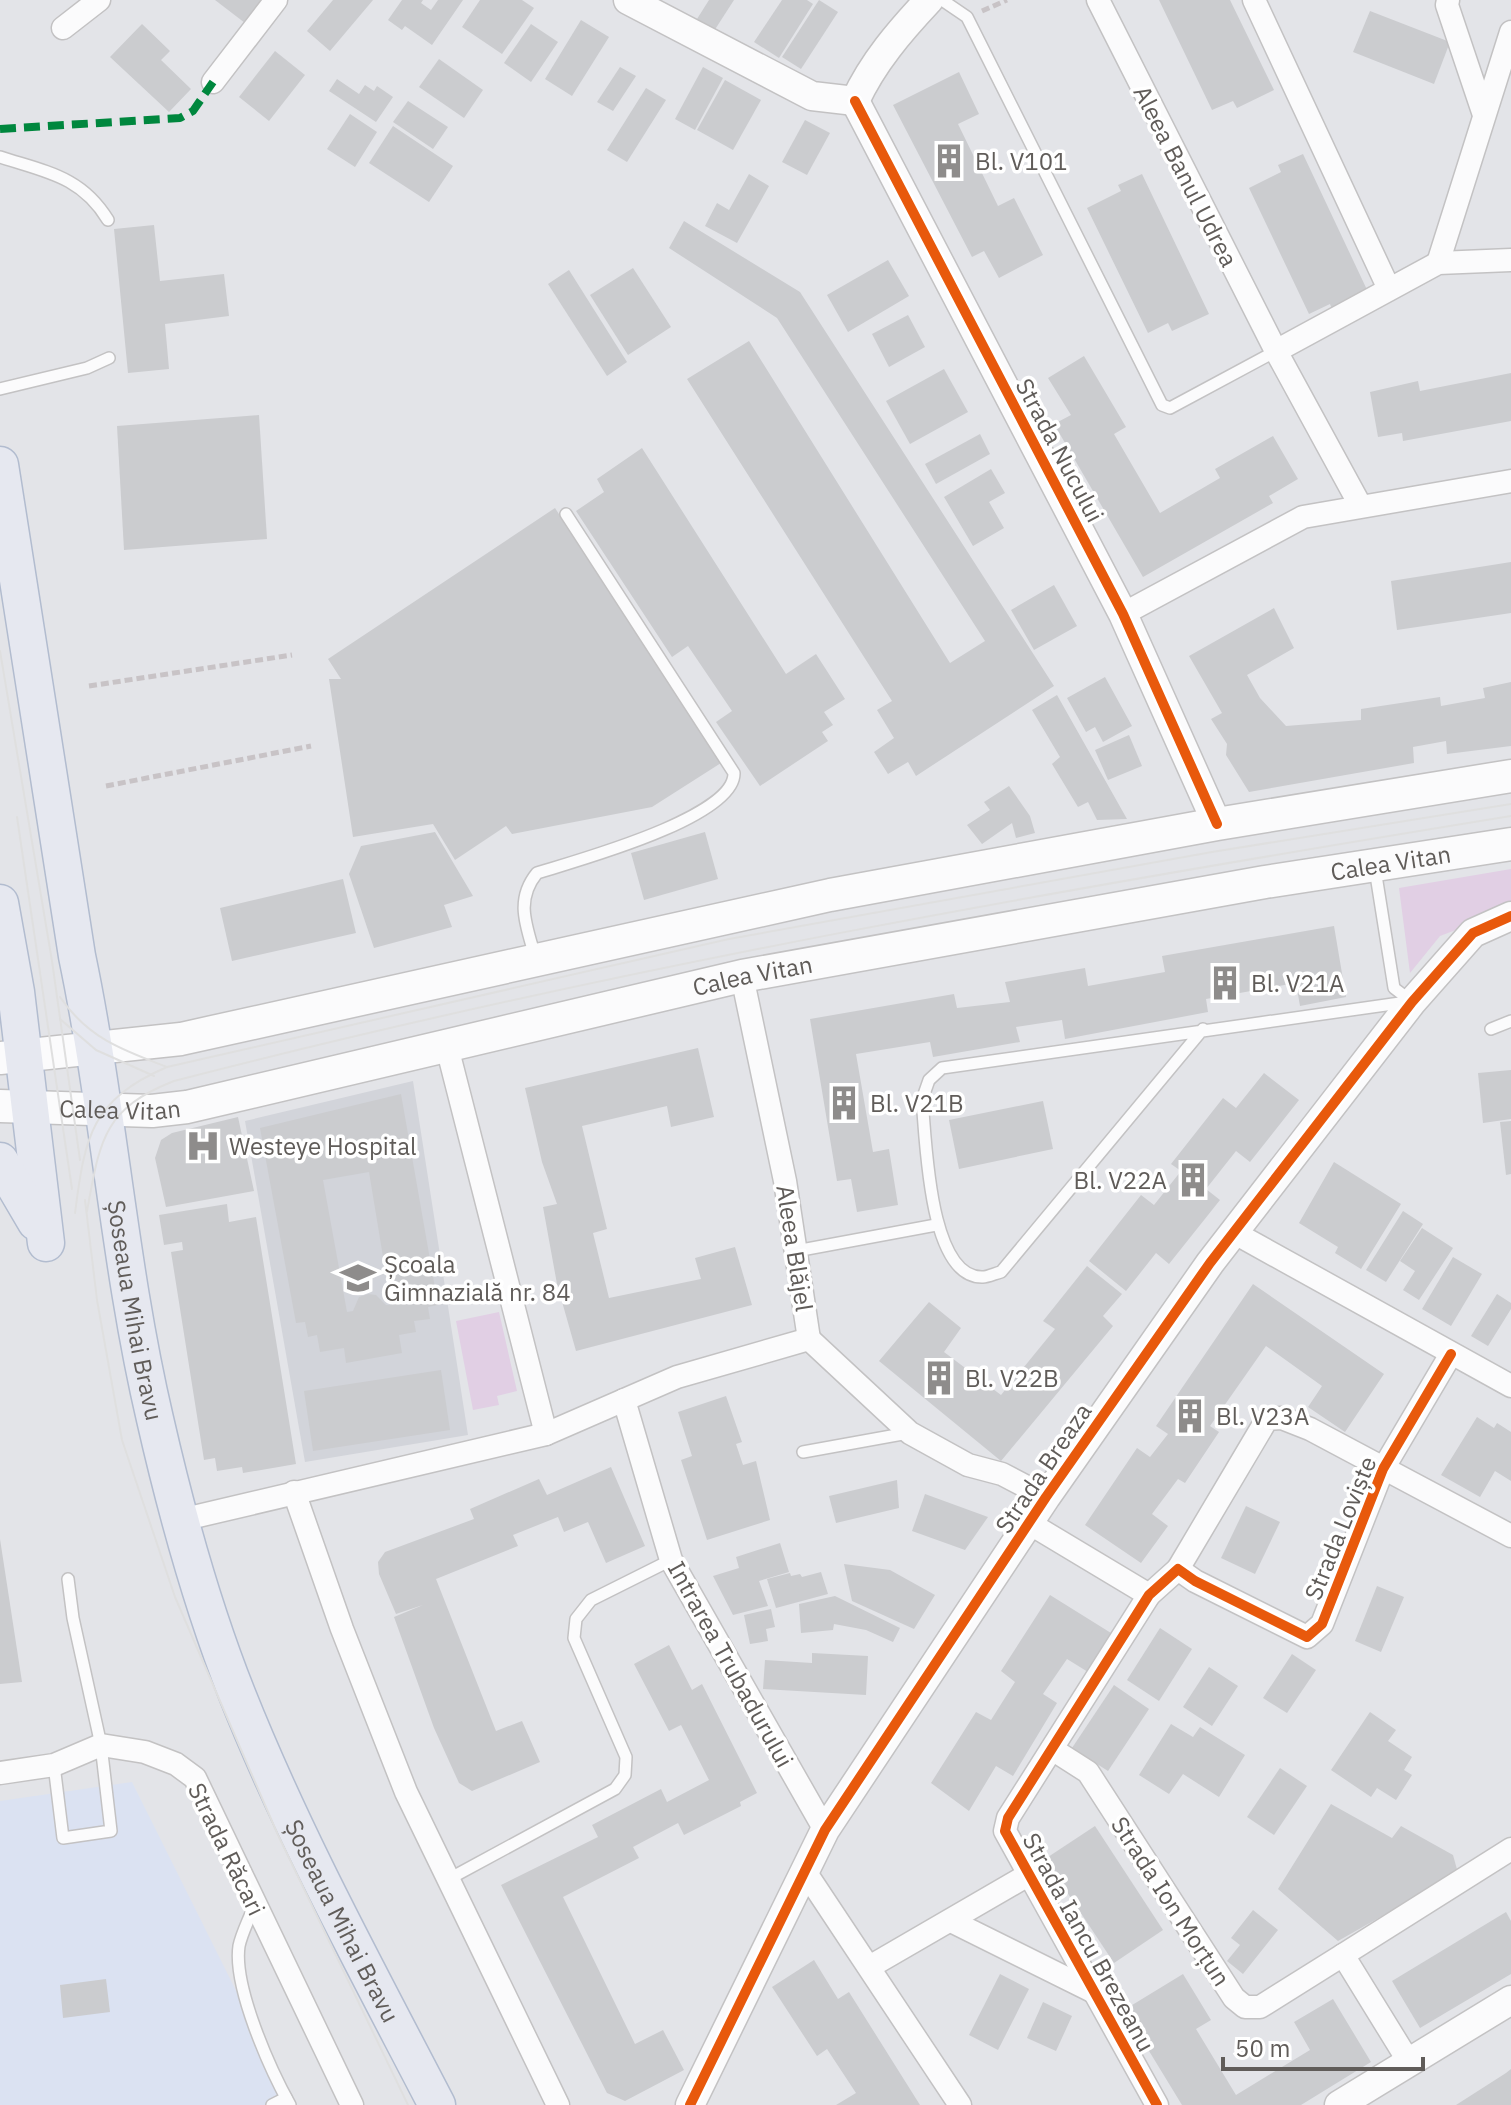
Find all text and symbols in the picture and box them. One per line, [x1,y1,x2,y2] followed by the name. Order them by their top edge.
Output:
[1126,80,1246,272] street label: Aleea Banul Udrea
[930,142,968,180] building icon: Bl. V101
[975,145,1067,177] place label: Bl. V101
[1009,372,1111,528] street label: Strada Nucului
[1328,838,1453,888] street label: Calea Vitan
[689,948,815,1003] street label: Calea Vitan
[1206,964,1244,1002] building icon: Bl. V21A
[1251,967,1344,999] place label: Bl. V21A
[825,1084,863,1122] building icon: Bl. V21B
[870,1087,964,1119] place label: Bl. V21B
[59,1092,182,1127] street label: Calea Vitan
[184,1127,222,1165] hospital icon: Westeye Hospital
[229,1130,417,1162] place label: Westeye Hospital
[1174,1161,1212,1199] building icon: Bl. V22A
[1074,1164,1167,1196] place label: Bl. V22A
[769,1183,821,1313] street label: Aleea Blăjel
[100,1198,171,1424] street label: Șoseaua Mihai Bravu
[384,1248,571,1308] place label: Școala Gimnazială nr. 84
[339,1259,377,1297] school or university icon: Școala Gimnazială nr. 84
[920,1359,958,1397] building icon: Bl. V22B
[965,1362,1059,1394] place label: Bl. V22B
[988,1396,1098,1539] street label: Strada Breaza
[1171,1397,1209,1435] building icon: Bl. V23A
[1216,1400,1309,1432] place label: Bl. V23A
[1297,1451,1383,1605] street label: Strada Loviște
[661,1555,801,1773] street label: Intrarea Trubadurului
[181,1777,273,1921] street label: Strada Răcari
[1104,1810,1238,1992] street label: Strada Ion Morțun
[278,1814,407,2028] street label: Șoseaua Mihai Bravu
[1016,1827,1162,2057] street label: Strada Iancu Brezeanu
[1223,2021,1423,2071] scale bar
[1235,2032,1290,2064] text: 50 m

